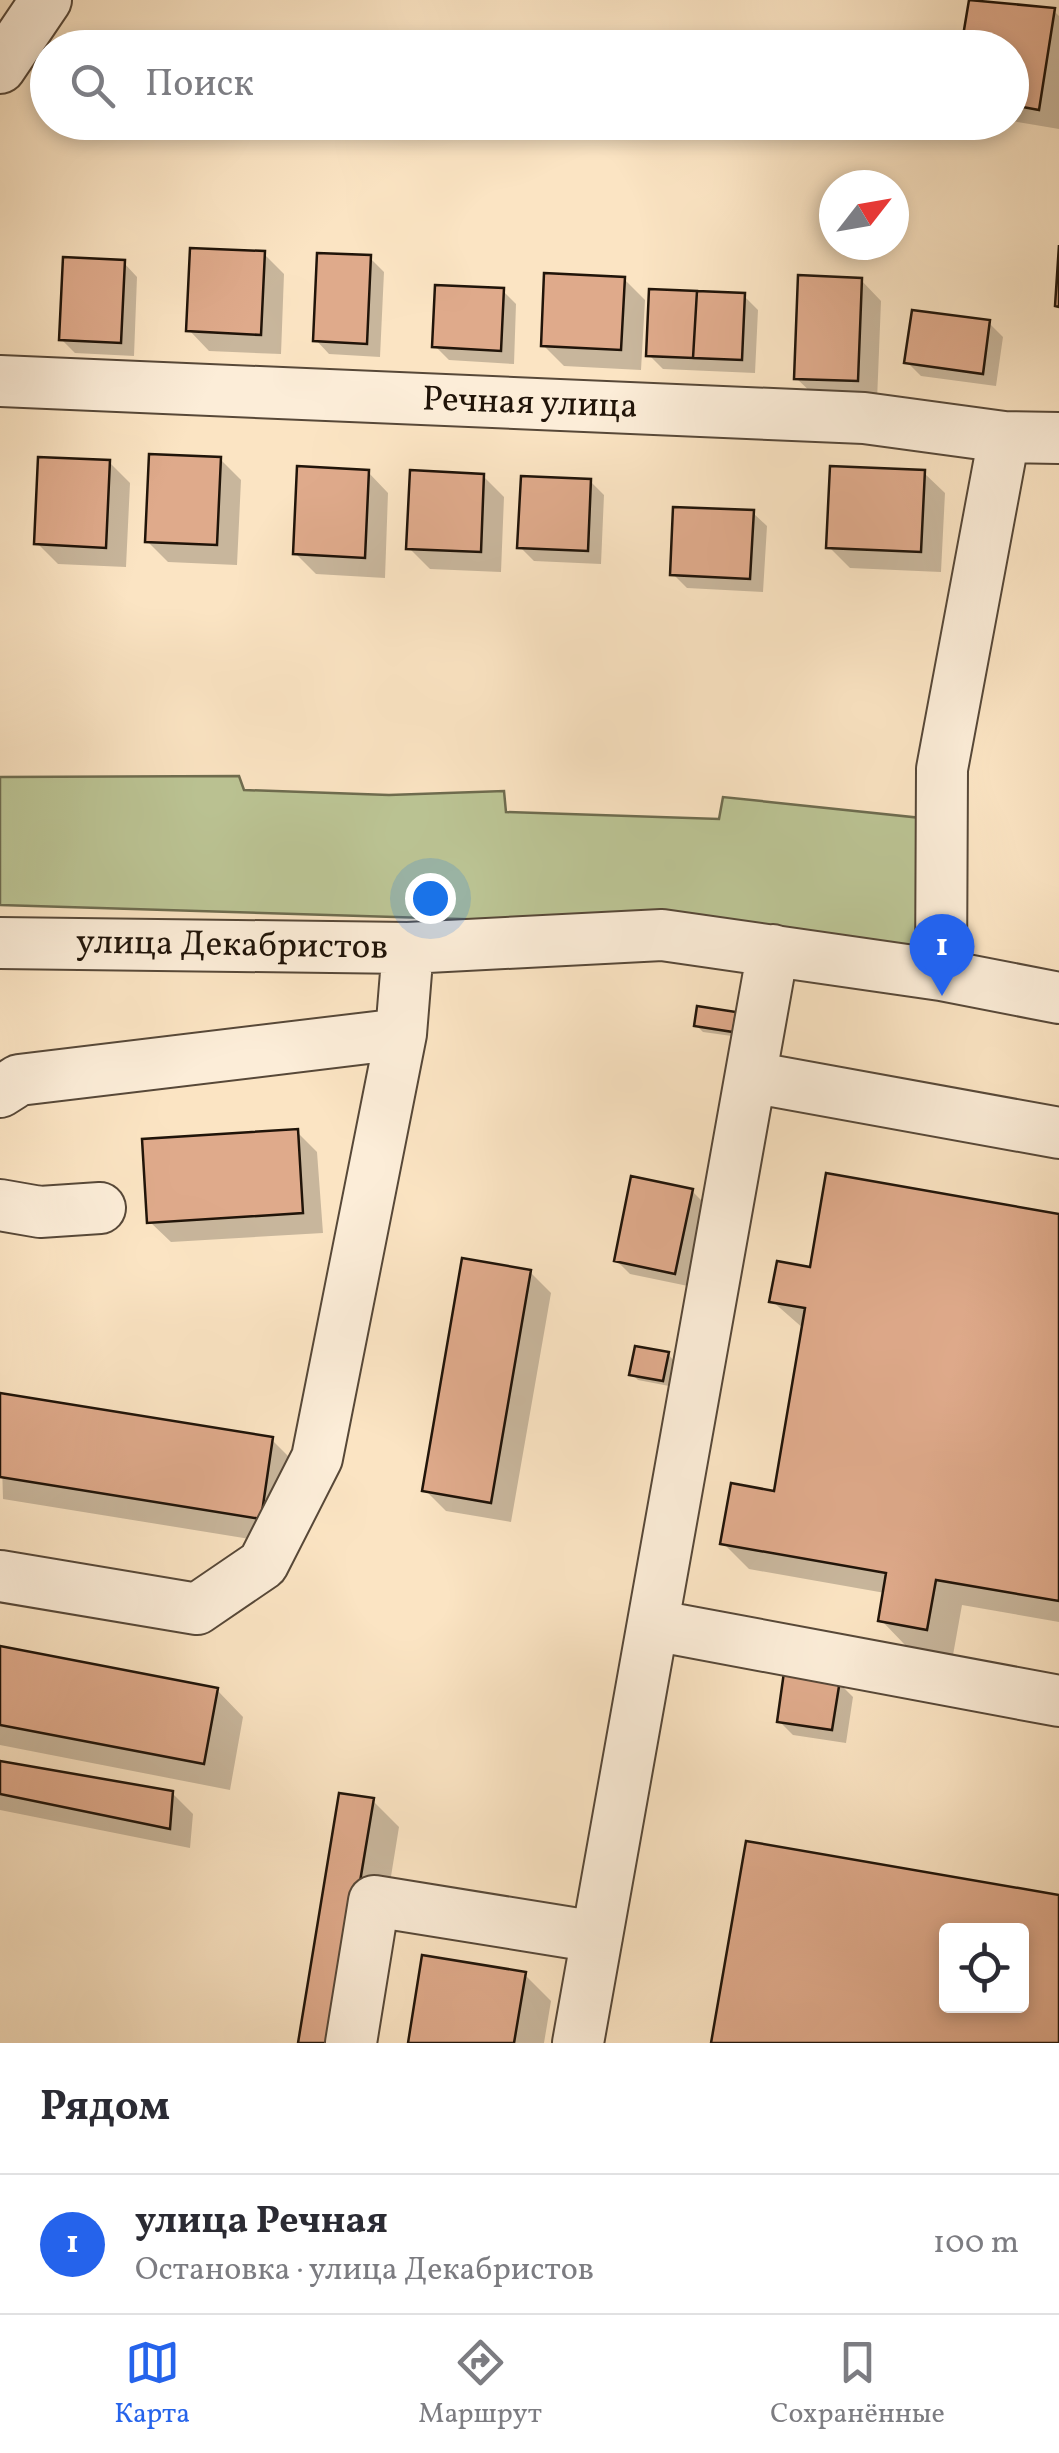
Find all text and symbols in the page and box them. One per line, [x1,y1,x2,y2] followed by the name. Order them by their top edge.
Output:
[30,30,1029,140] search box
[65,58,120,113] icon: search
[145,59,254,112] text: Поиск
[819,170,909,260] north arrow
[422,376,638,432] street label: Речная улица
[405,873,456,924] your location
[910,914,974,996] pin: 1
[76,919,388,973] street label: улица Декабристов
[939,1923,1029,2013] map controls
[939,1923,1029,2013] button: locate
[40,2079,170,2138] text: Рядом
[135,2196,388,2249] text: улица Речная
[66,2222,79,2266] text: 1
[933,2222,1019,2266] text: 100 m
[135,2249,594,2293] text: Остановка · улица Декабристов
[114,2335,190,2434] tab: Карта
[418,2335,542,2434] tab: Маршрут
[770,2335,945,2434] tab: Сохранённые

